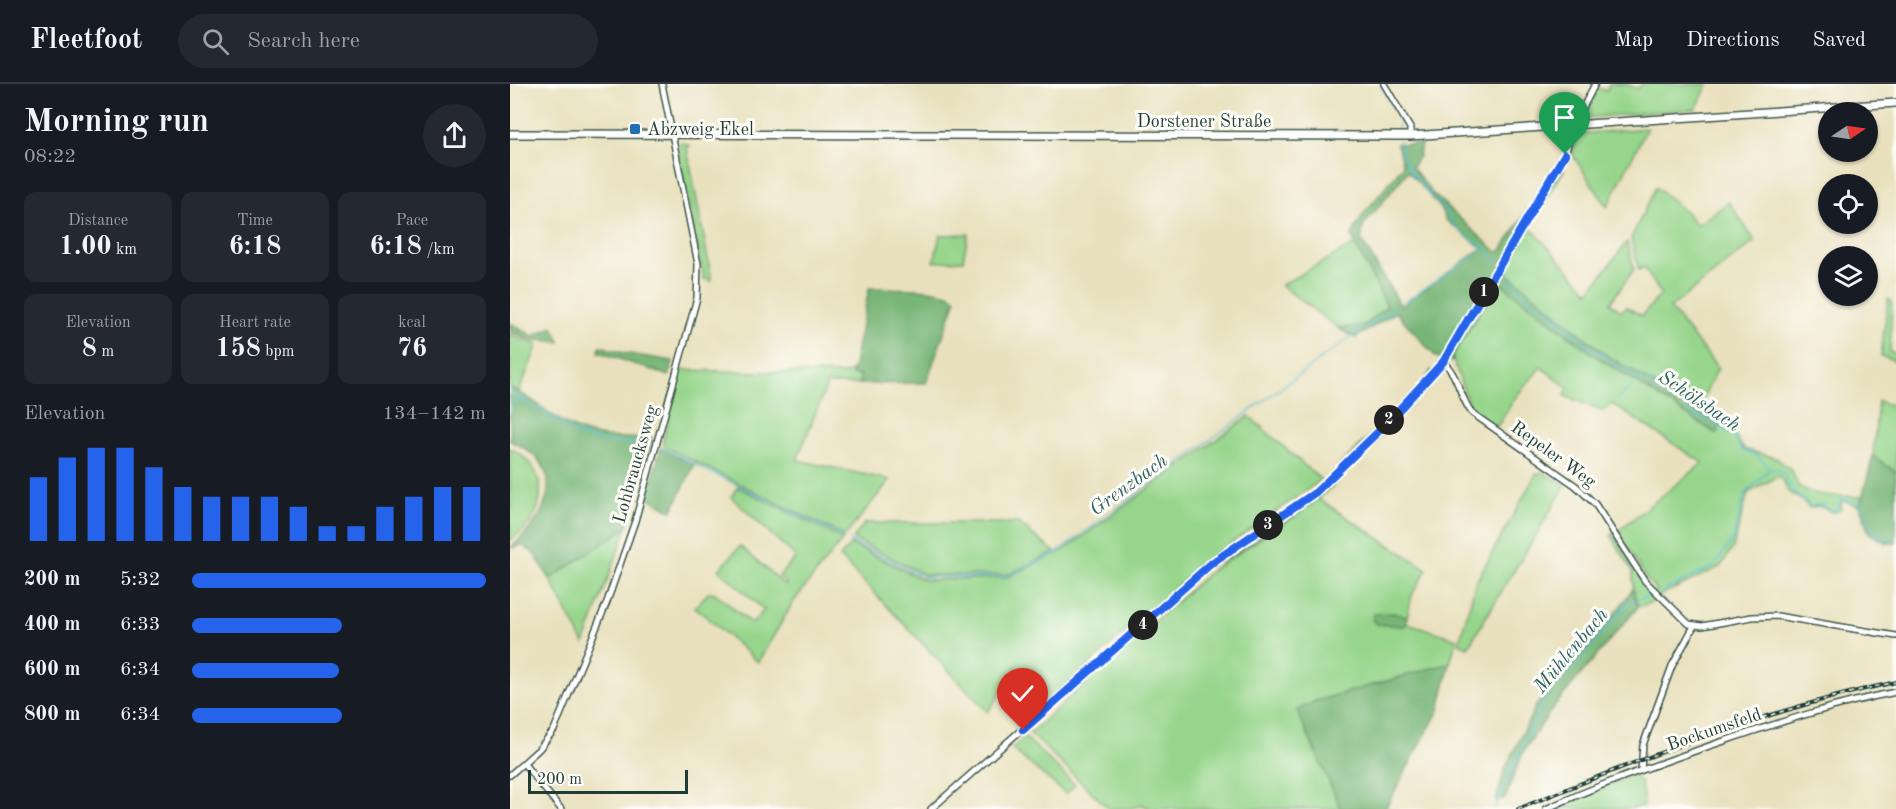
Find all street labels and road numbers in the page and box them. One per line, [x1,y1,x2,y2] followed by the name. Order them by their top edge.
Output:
[1137,113,1271,131] street label: Dorstener Straße
[610,403,662,525] street label: Lohbraucksweg
[1508,418,1599,492] street label: Repeler Weg
[1665,705,1764,755] street label: Bockumsfeld

